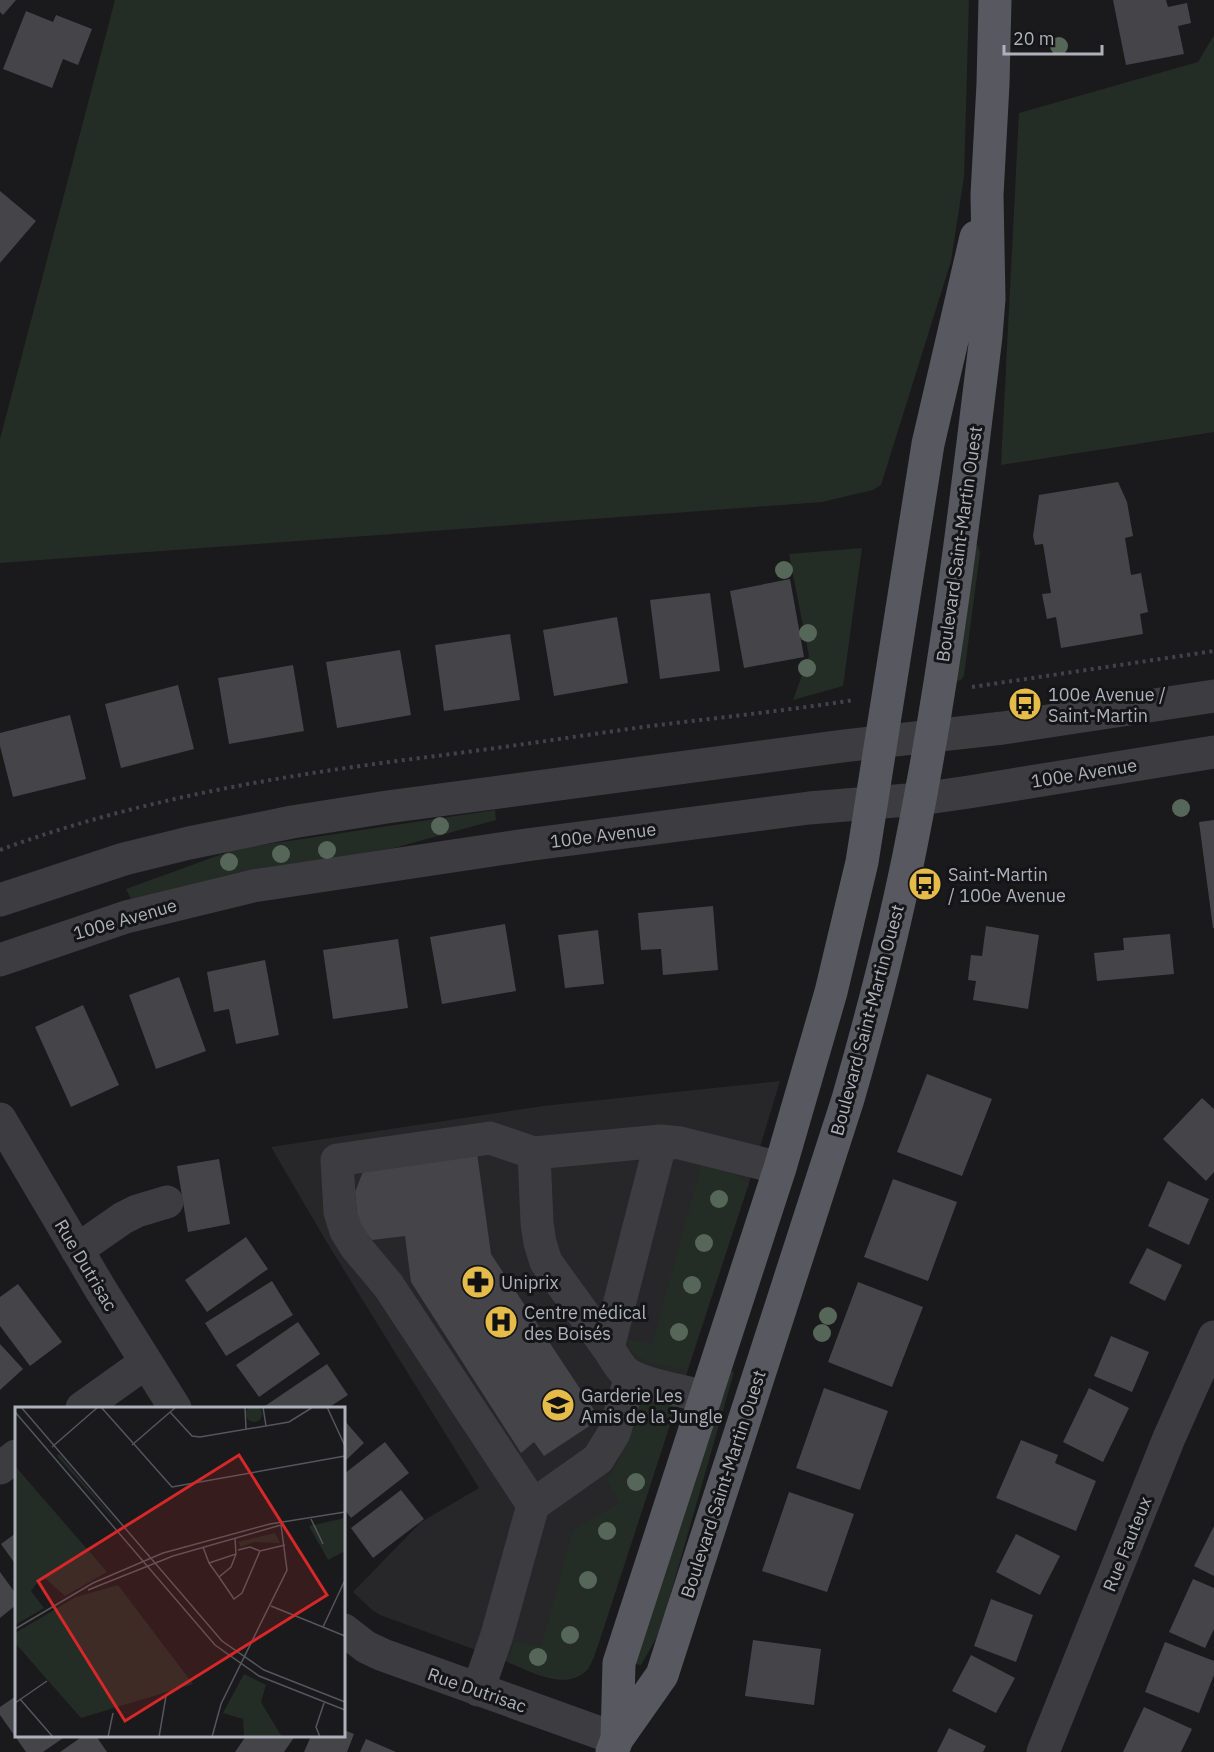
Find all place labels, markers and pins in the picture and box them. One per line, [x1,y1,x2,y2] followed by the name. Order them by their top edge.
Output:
[1048,683,1166,727] place label: 100e Avenue / Saint-Martin
[1007,686,1043,722] bus stop icon: 100e Avenue / Saint-Martin
[948,863,1066,907] place label: Saint-Martin / 100e Avenue
[907,866,943,902] bus stop icon: Saint-Martin / 100e Avenue
[460,1264,496,1300] pharmacy icon: Uniprix
[501,1271,559,1294] place label: Uniprix
[524,1301,646,1345] place label: Centre médical des Boisés
[483,1304,519,1340] hospital icon: Centre médical des Boisés
[581,1384,723,1428] place label: Garderie Les Amis de la Jungle
[540,1387,576,1423] school or university icon: Garderie Les Amis de la Jungle

